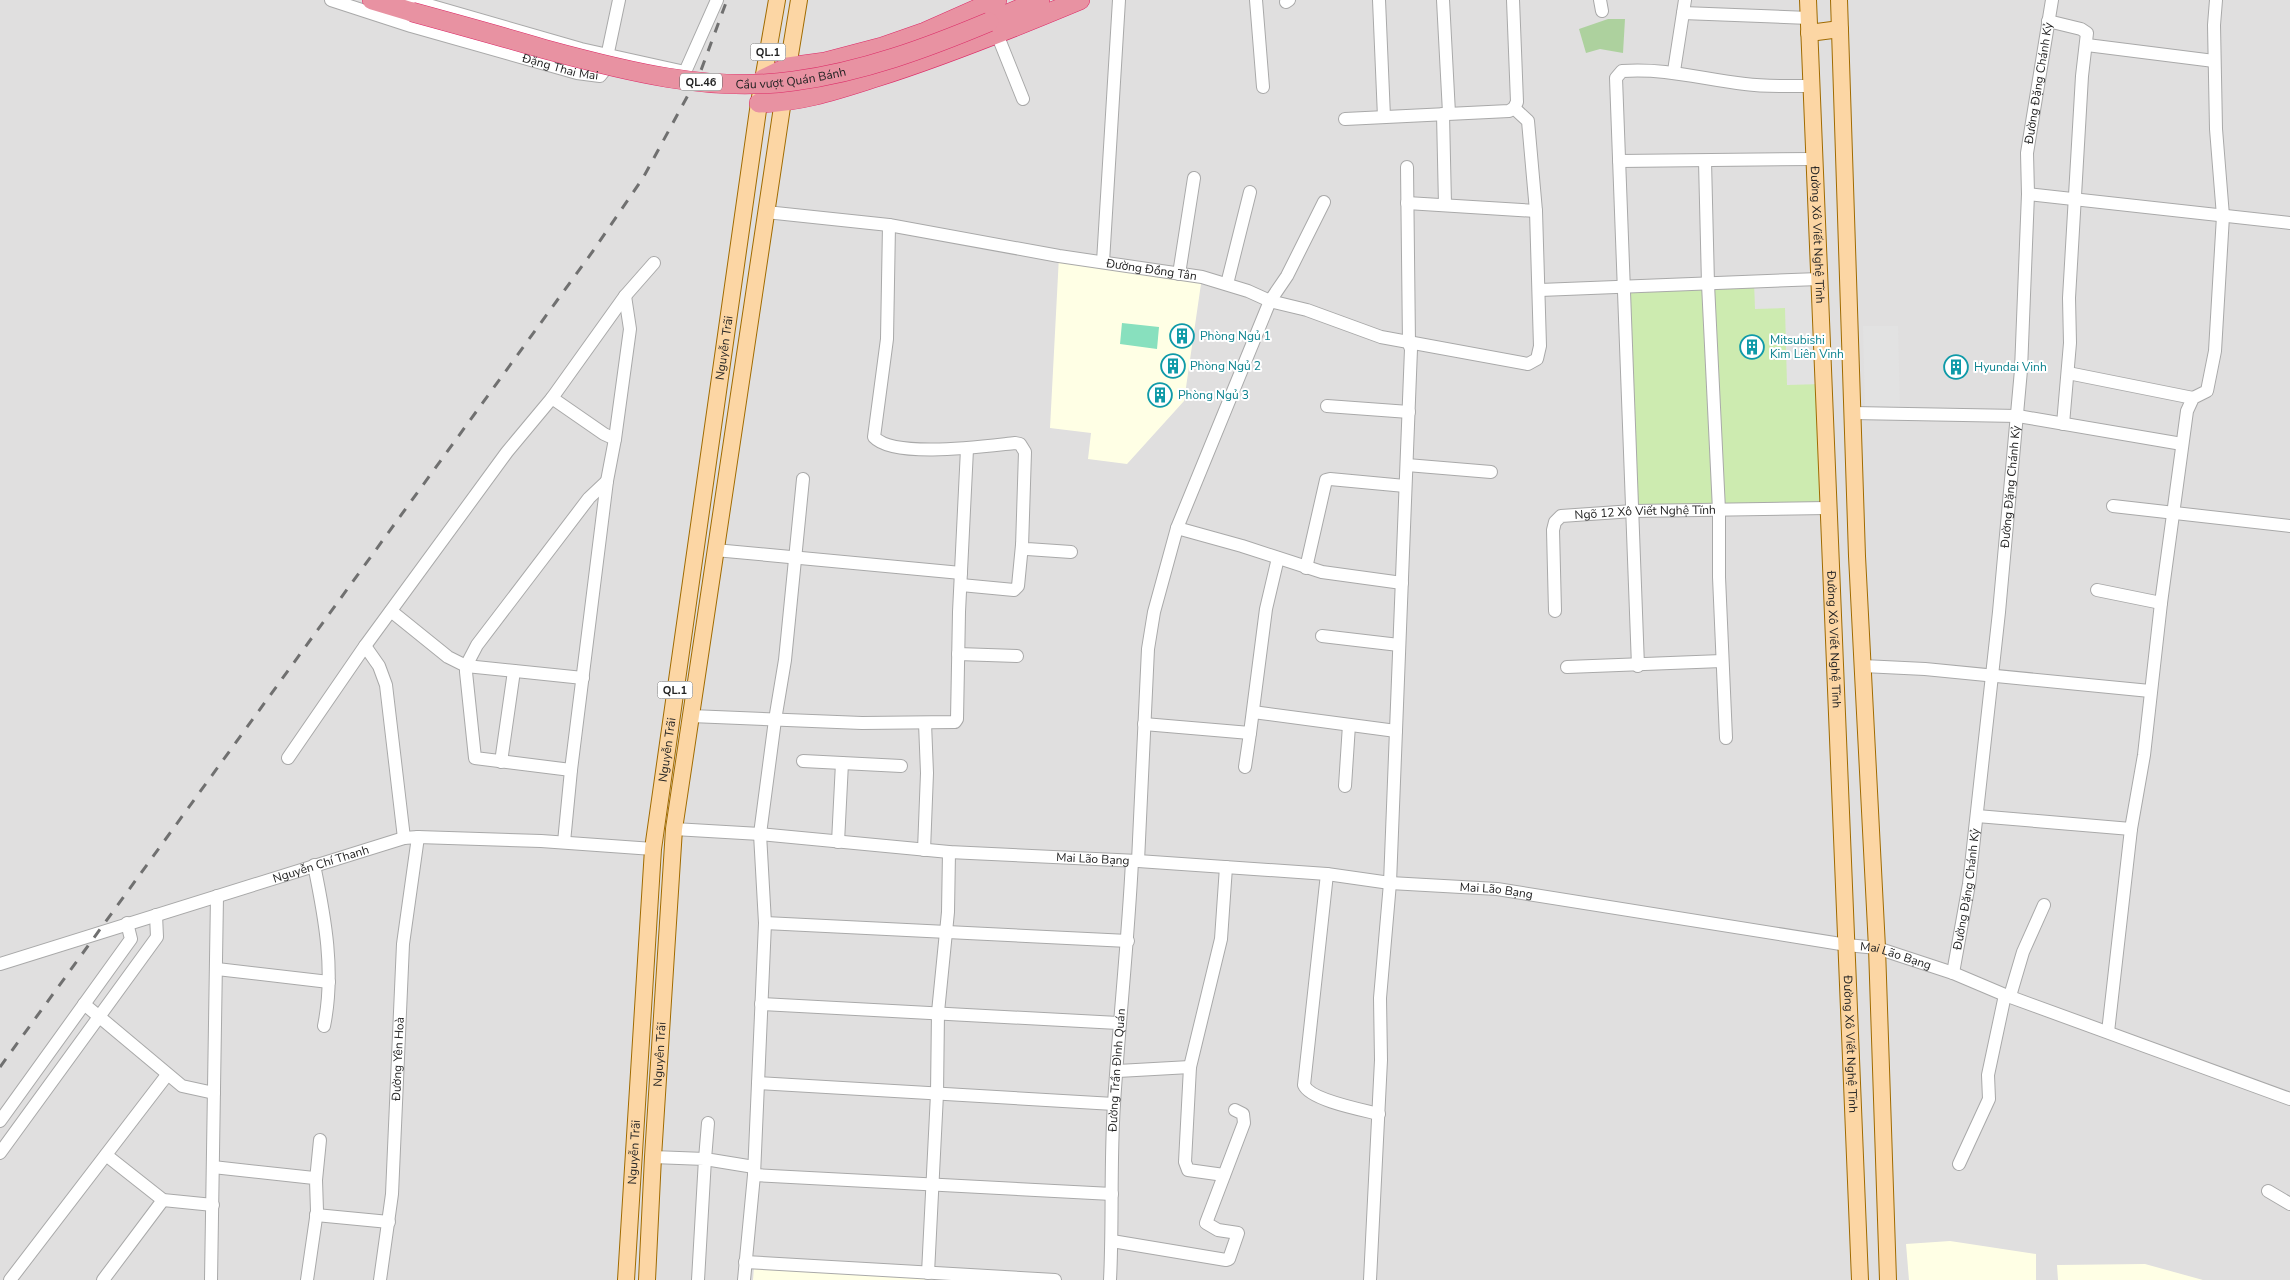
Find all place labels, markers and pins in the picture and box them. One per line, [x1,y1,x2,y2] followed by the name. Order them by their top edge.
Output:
[1169,323,1195,349] building icon: Phòng Ngủ 1
[1200,328,1271,344] place label: Phòng Ngủ 1
[1770,332,1844,362] place label: Mitsubishi Kim Liên Vinh
[1739,334,1765,360] building icon: Mitsubishi Kim Liên Vinh
[1160,353,1186,379] building icon: Phòng Ngủ 2
[1943,354,1969,380] building icon: Hyundai Vinh
[1190,358,1261,374] place label: Phòng Ngủ 2
[1974,359,2047,375] place label: Hyundai Vinh
[1147,382,1173,408] building icon: Phòng Ngủ 3
[1178,387,1249,403] place label: Phòng Ngủ 3

